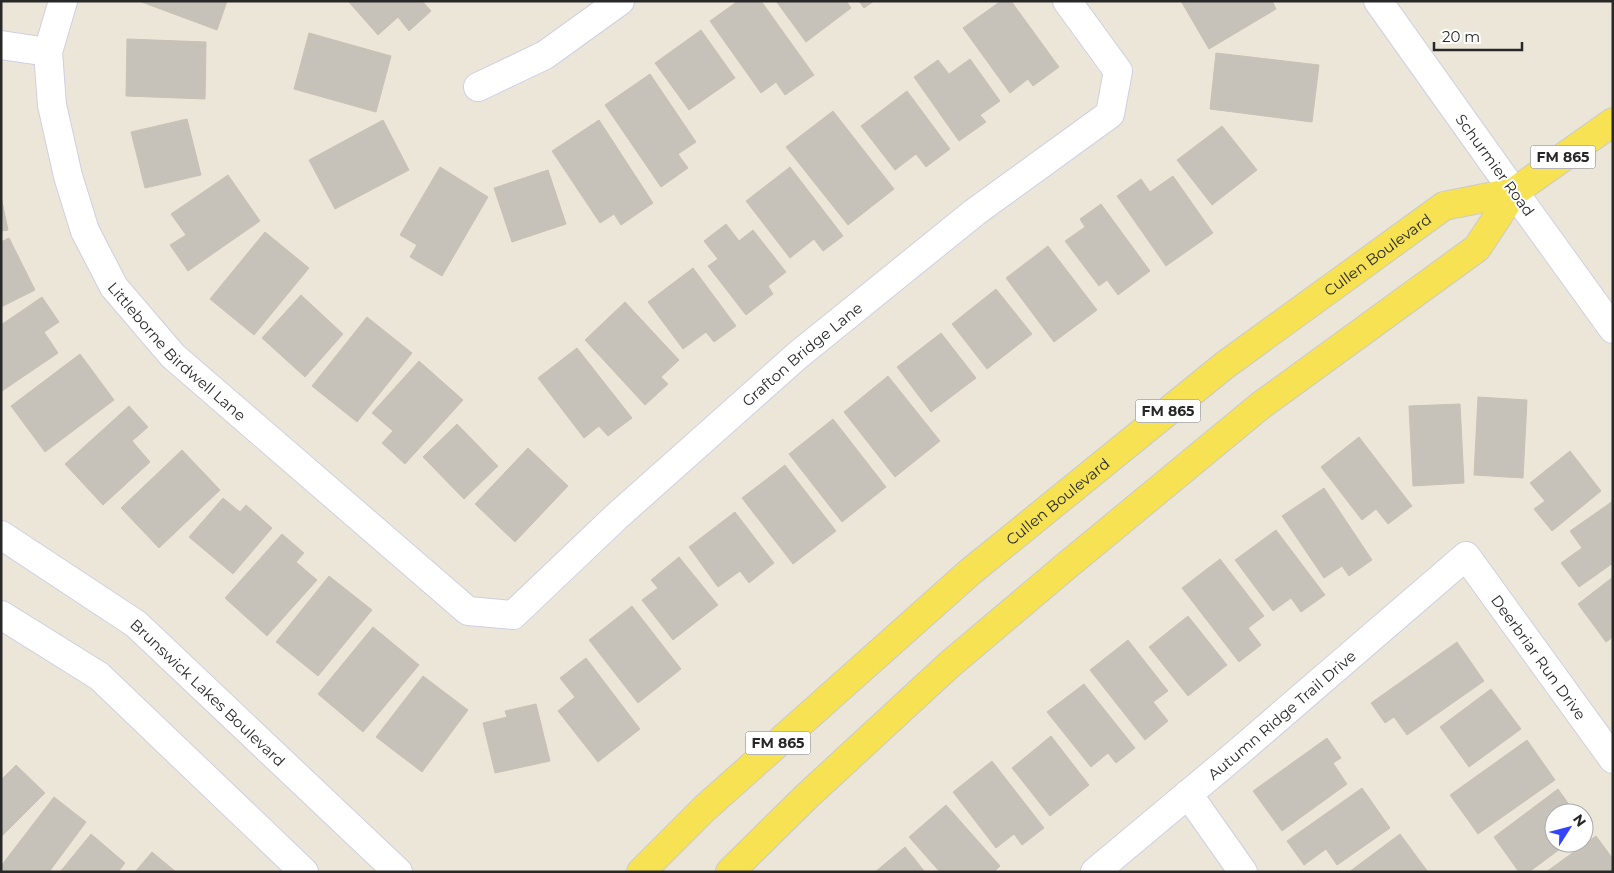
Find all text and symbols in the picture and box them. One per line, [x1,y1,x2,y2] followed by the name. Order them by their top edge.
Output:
[1434,20,1522,52] scale bar
[1442,27,1480,46] text: 20 m
[1452,110,1538,220] street label: Schurmier Road
[1530,146,1596,168] road number: FM 865
[1320,209,1435,300] street label: Cullen Boulevard
[104,278,250,425] street label: Littleborne Birdwell Lane
[738,298,866,410] street label: Grafton Bridge Lane
[1136,400,1200,422] road number: FM 865
[1002,453,1113,549] street label: Cullen Boulevard
[1488,591,1591,723] street label: Deerbriar Run Drive
[127,614,290,770] street label: Brunswick Lakes Boulevard
[1204,646,1360,784] street label: Autumn Ridge Trail Drive
[746,731,810,754] road number: FM 865
[1544,803,1594,853] north arrow
[1569,810,1590,830] text: N

